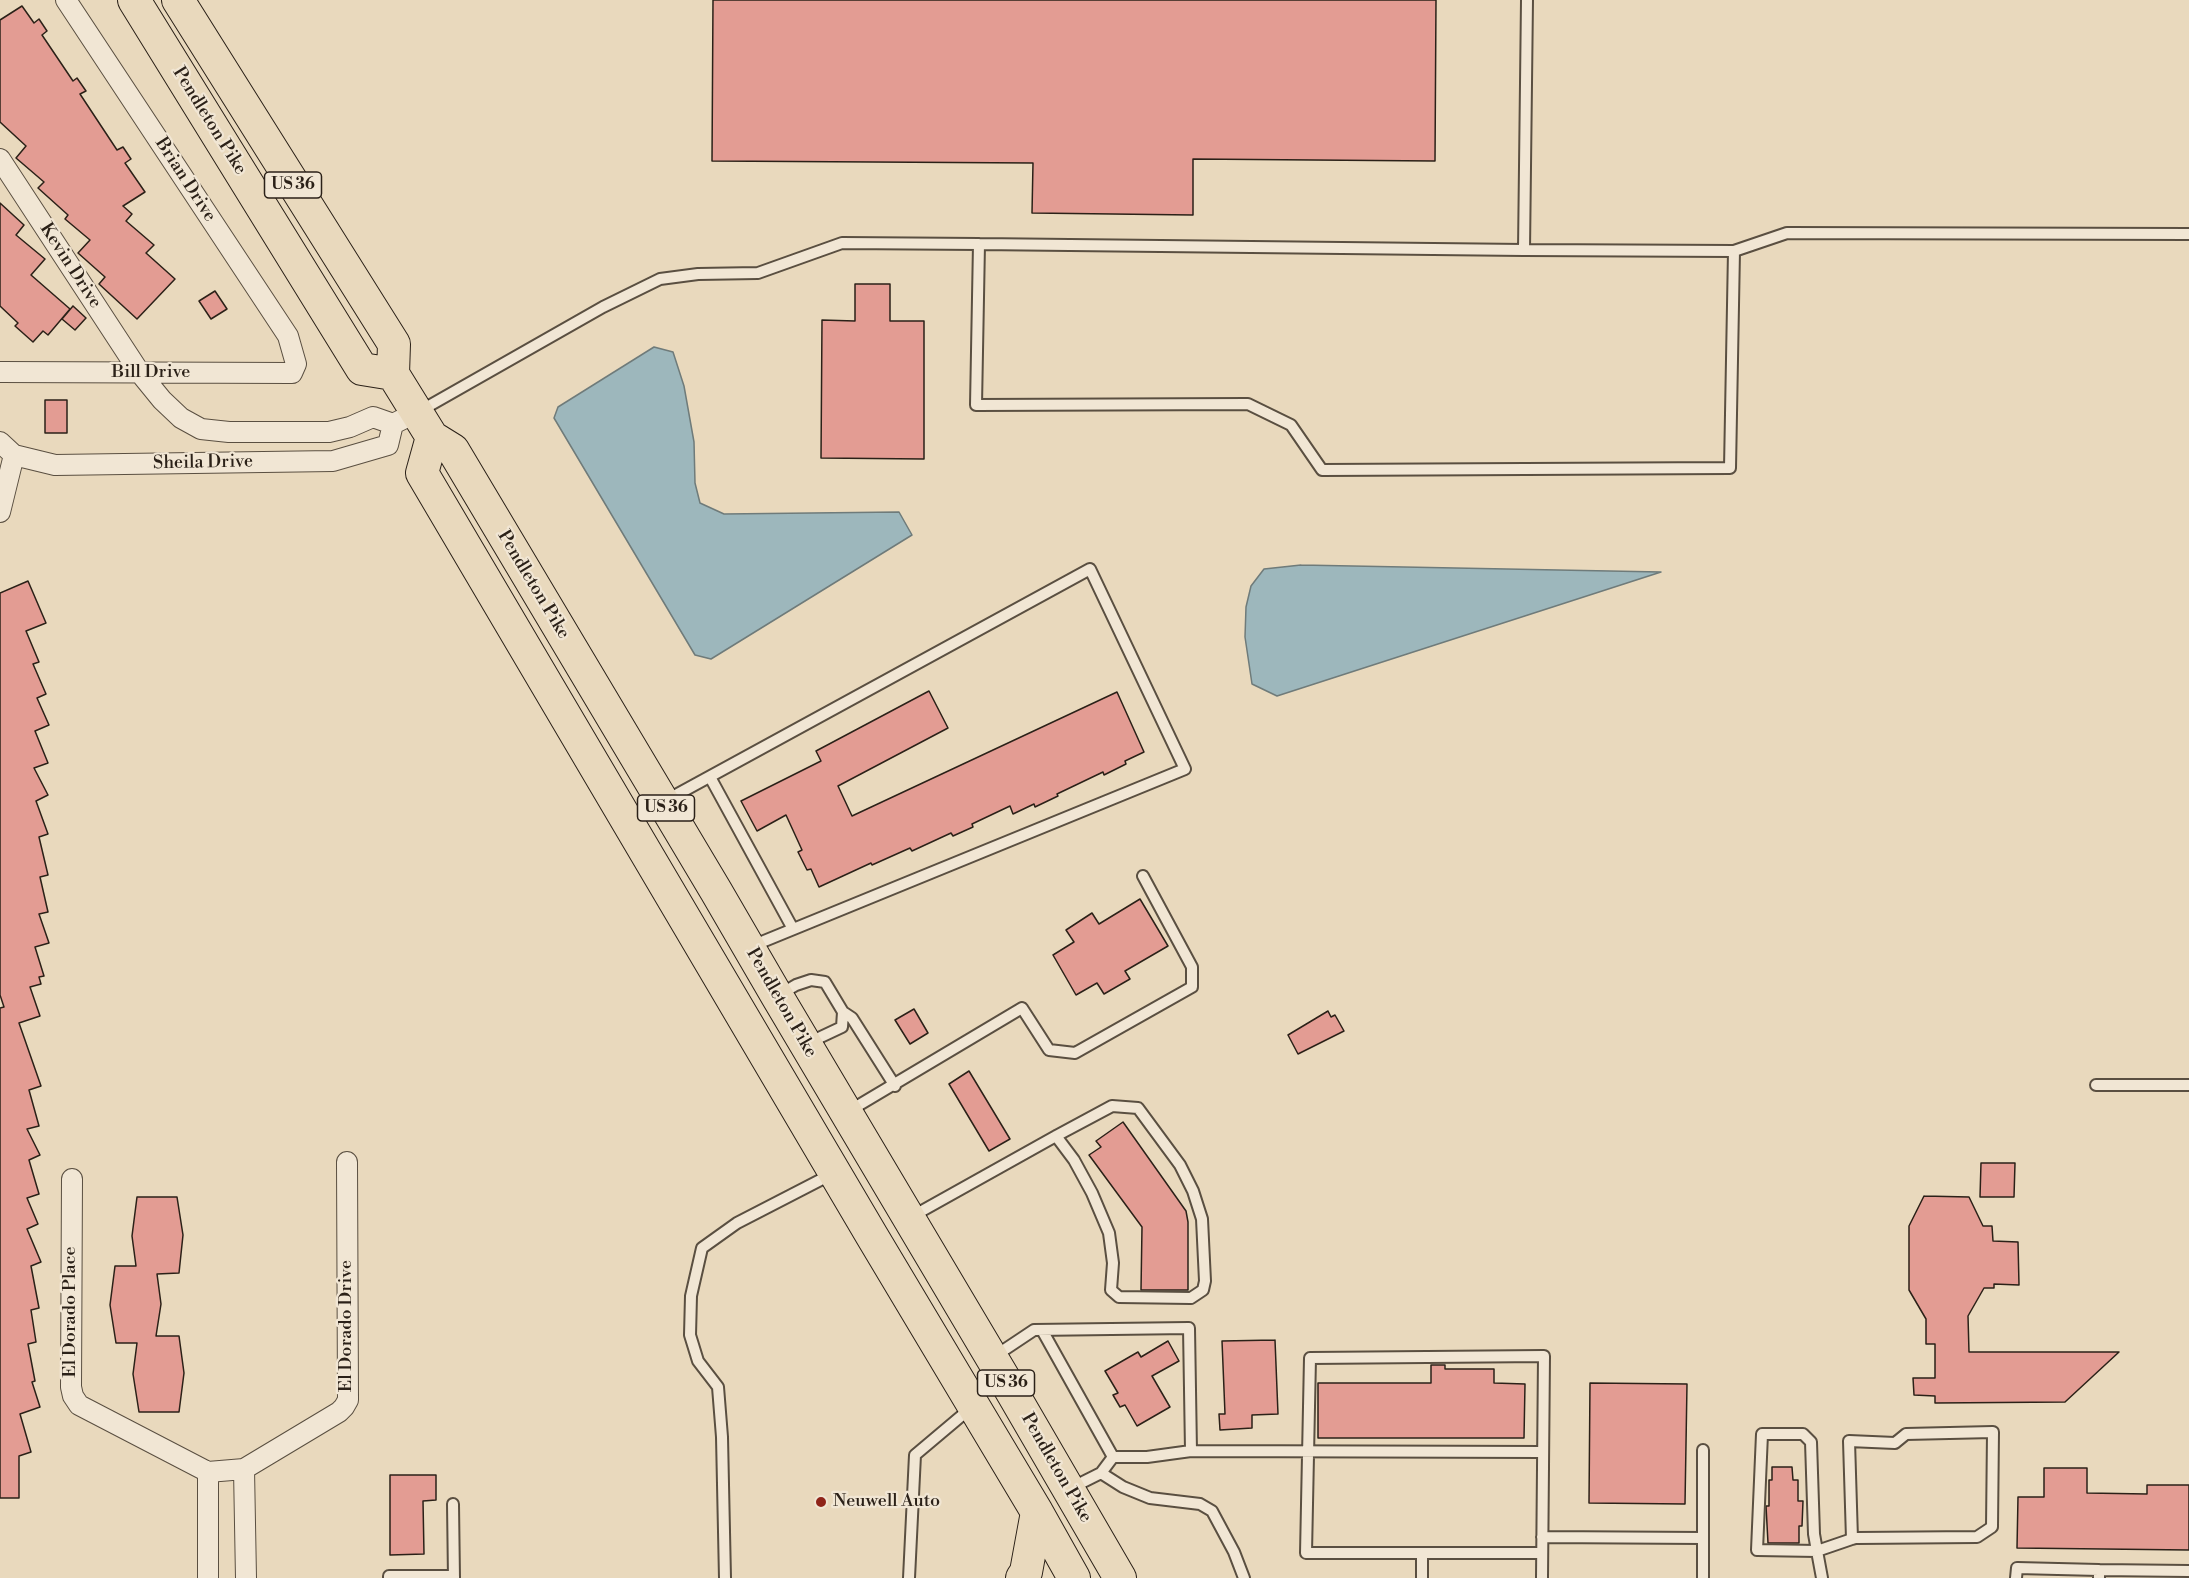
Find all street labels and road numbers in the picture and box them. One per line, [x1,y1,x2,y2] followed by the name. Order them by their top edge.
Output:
[167,63,251,179] street label: Pendleton Pike
[150,134,220,226] street label: Brian Drive
[264,172,322,198] road number: US 36
[34,219,106,313] street label: Kevin Drive
[112,362,190,384] street label: Bill Drive
[153,451,253,475] street label: Sheila Drive
[492,527,574,643] street label: Pendleton Pike
[638,795,694,821] road number: US 36
[741,944,821,1062] street label: Pendleton Pike
[60,1246,82,1378] street label: El Dorado Place
[336,1260,358,1392] street label: El Dorado Drive
[978,1370,1034,1396] road number: US 36
[1016,1409,1096,1527] street label: Pendleton Pike

